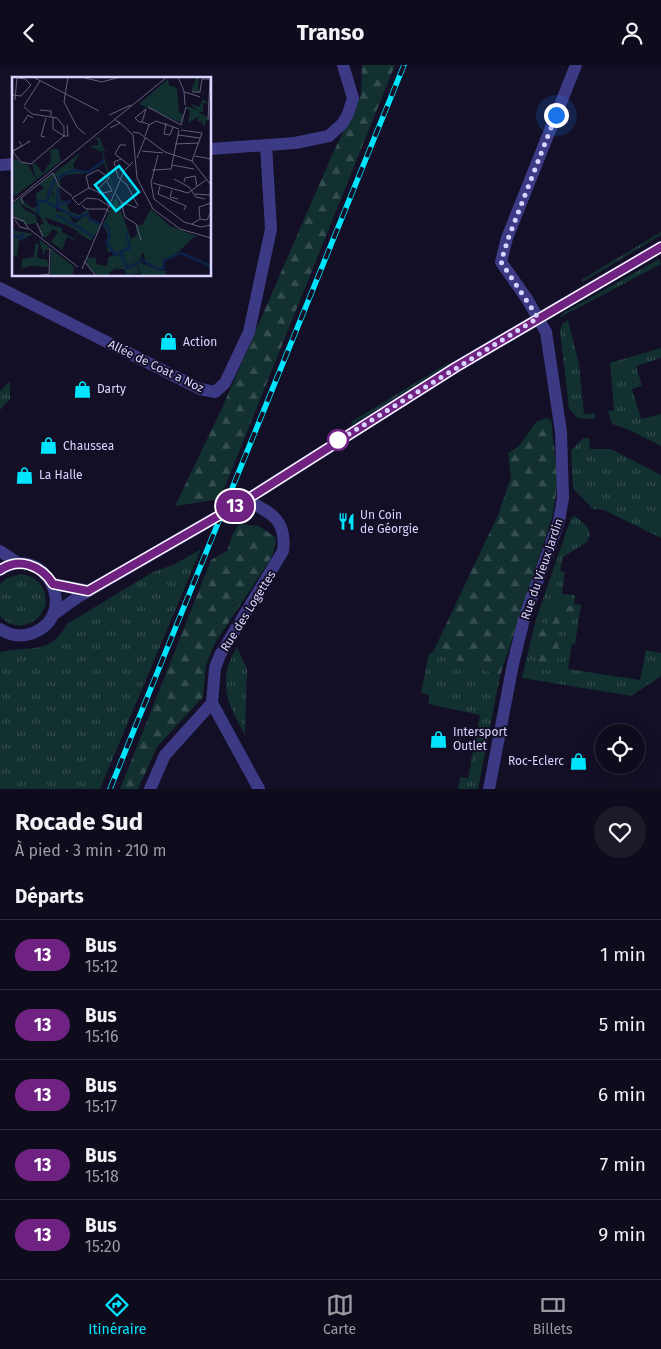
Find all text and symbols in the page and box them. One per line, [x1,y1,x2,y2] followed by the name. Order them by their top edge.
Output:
[15,19,43,47] icon: back
[297,19,364,46] text: Transo
[618,19,646,47] icon: person
[12,77,211,276] inset map
[544,103,569,128] your location
[159,332,179,352] shop icon: Action
[183,335,217,349] place label: Action
[106,337,206,395] street label: Allée de Coat a Noz
[73,379,93,399] shop icon: Darty
[97,382,126,396] place label: Darty
[327,429,349,451] unlabelled marker
[39,436,59,456] shop icon: Chaussea
[63,439,114,453] place label: Chaussea
[15,465,35,485] shop icon: La Halle
[39,468,83,482] place label: La Halle
[212,490,258,522] line badge: 13
[226,495,244,517] text: 13
[360,508,419,536] place label: Un Coin de Géorgie
[336,512,356,532] restaurant icon: Un Coin de Géorgie
[518,517,566,621] street label: Rue du Vieux Jardin
[218,568,279,654] street label: Rue des Logettes
[595,724,645,774] map controls
[595,724,645,774] button: locate
[453,725,508,753] place label: Intersport Outlet
[429,729,449,749] shop icon: Intersport Outlet
[568,751,588,771] shop icon: Roc-Eclerc
[508,754,564,768] place label: Roc-Eclerc
[594,806,646,858] button: heart
[15,808,143,836] text: Rocade Sud
[15,841,167,860] text: À pied · 3 min · 210 m
[15,885,84,908] text: Départs
[85,934,117,957] text: Bus
[600,943,646,966] text: 1 min
[34,944,51,966] text: 13
[85,957,118,976] text: 15:12
[85,1004,117,1027] text: Bus
[599,1013,646,1036] text: 5 min
[34,1014,51,1036] text: 13
[85,1027,119,1046] text: 15:16
[85,1074,117,1097] text: Bus
[598,1083,646,1106] text: 6 min
[34,1084,51,1106] text: 13
[85,1097,117,1116] text: 15:17
[85,1144,117,1167] text: Bus
[600,1153,646,1176] text: 7 min
[34,1154,51,1176] text: 13
[85,1167,119,1186] text: 15:18
[85,1214,117,1237] text: Bus
[598,1223,646,1246] text: 9 min
[34,1224,51,1246] text: 13
[85,1237,121,1256] text: 15:20
[88,1291,146,1338] tab: Itinéraire
[323,1291,356,1338] tab: Carte
[533,1291,573,1338] tab: Billets

